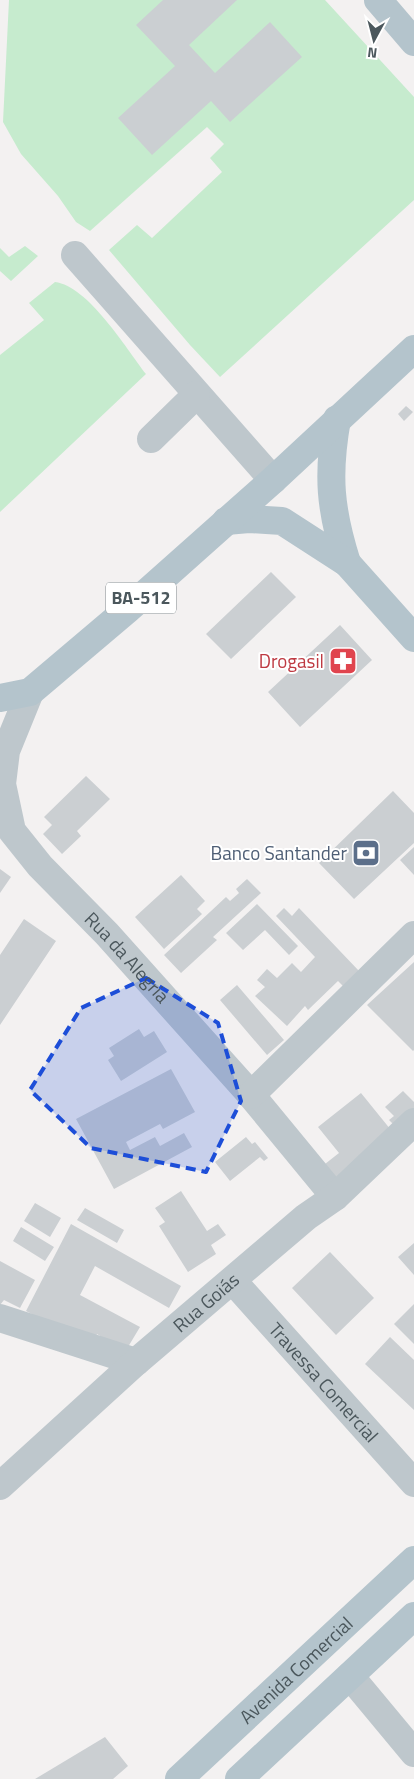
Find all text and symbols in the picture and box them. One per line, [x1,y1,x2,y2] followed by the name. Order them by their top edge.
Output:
[349,15,399,65] north arrow
[366,42,378,64] text: N
[106,582,176,614] road number: BA-512
[259,646,324,675] place label: Drogasil
[328,646,358,676] pharmacy icon: Drogasil
[211,838,347,867] place label: Banco Santander
[351,838,381,868] bank icon: Banco Santander
[78,905,177,1009] street label: Rua da Alegria
[166,1265,246,1339] street label: Rua Goiás
[262,1315,386,1449] street label: Travessa Comercial
[232,1609,359,1730] street label: Avenida Comercial

